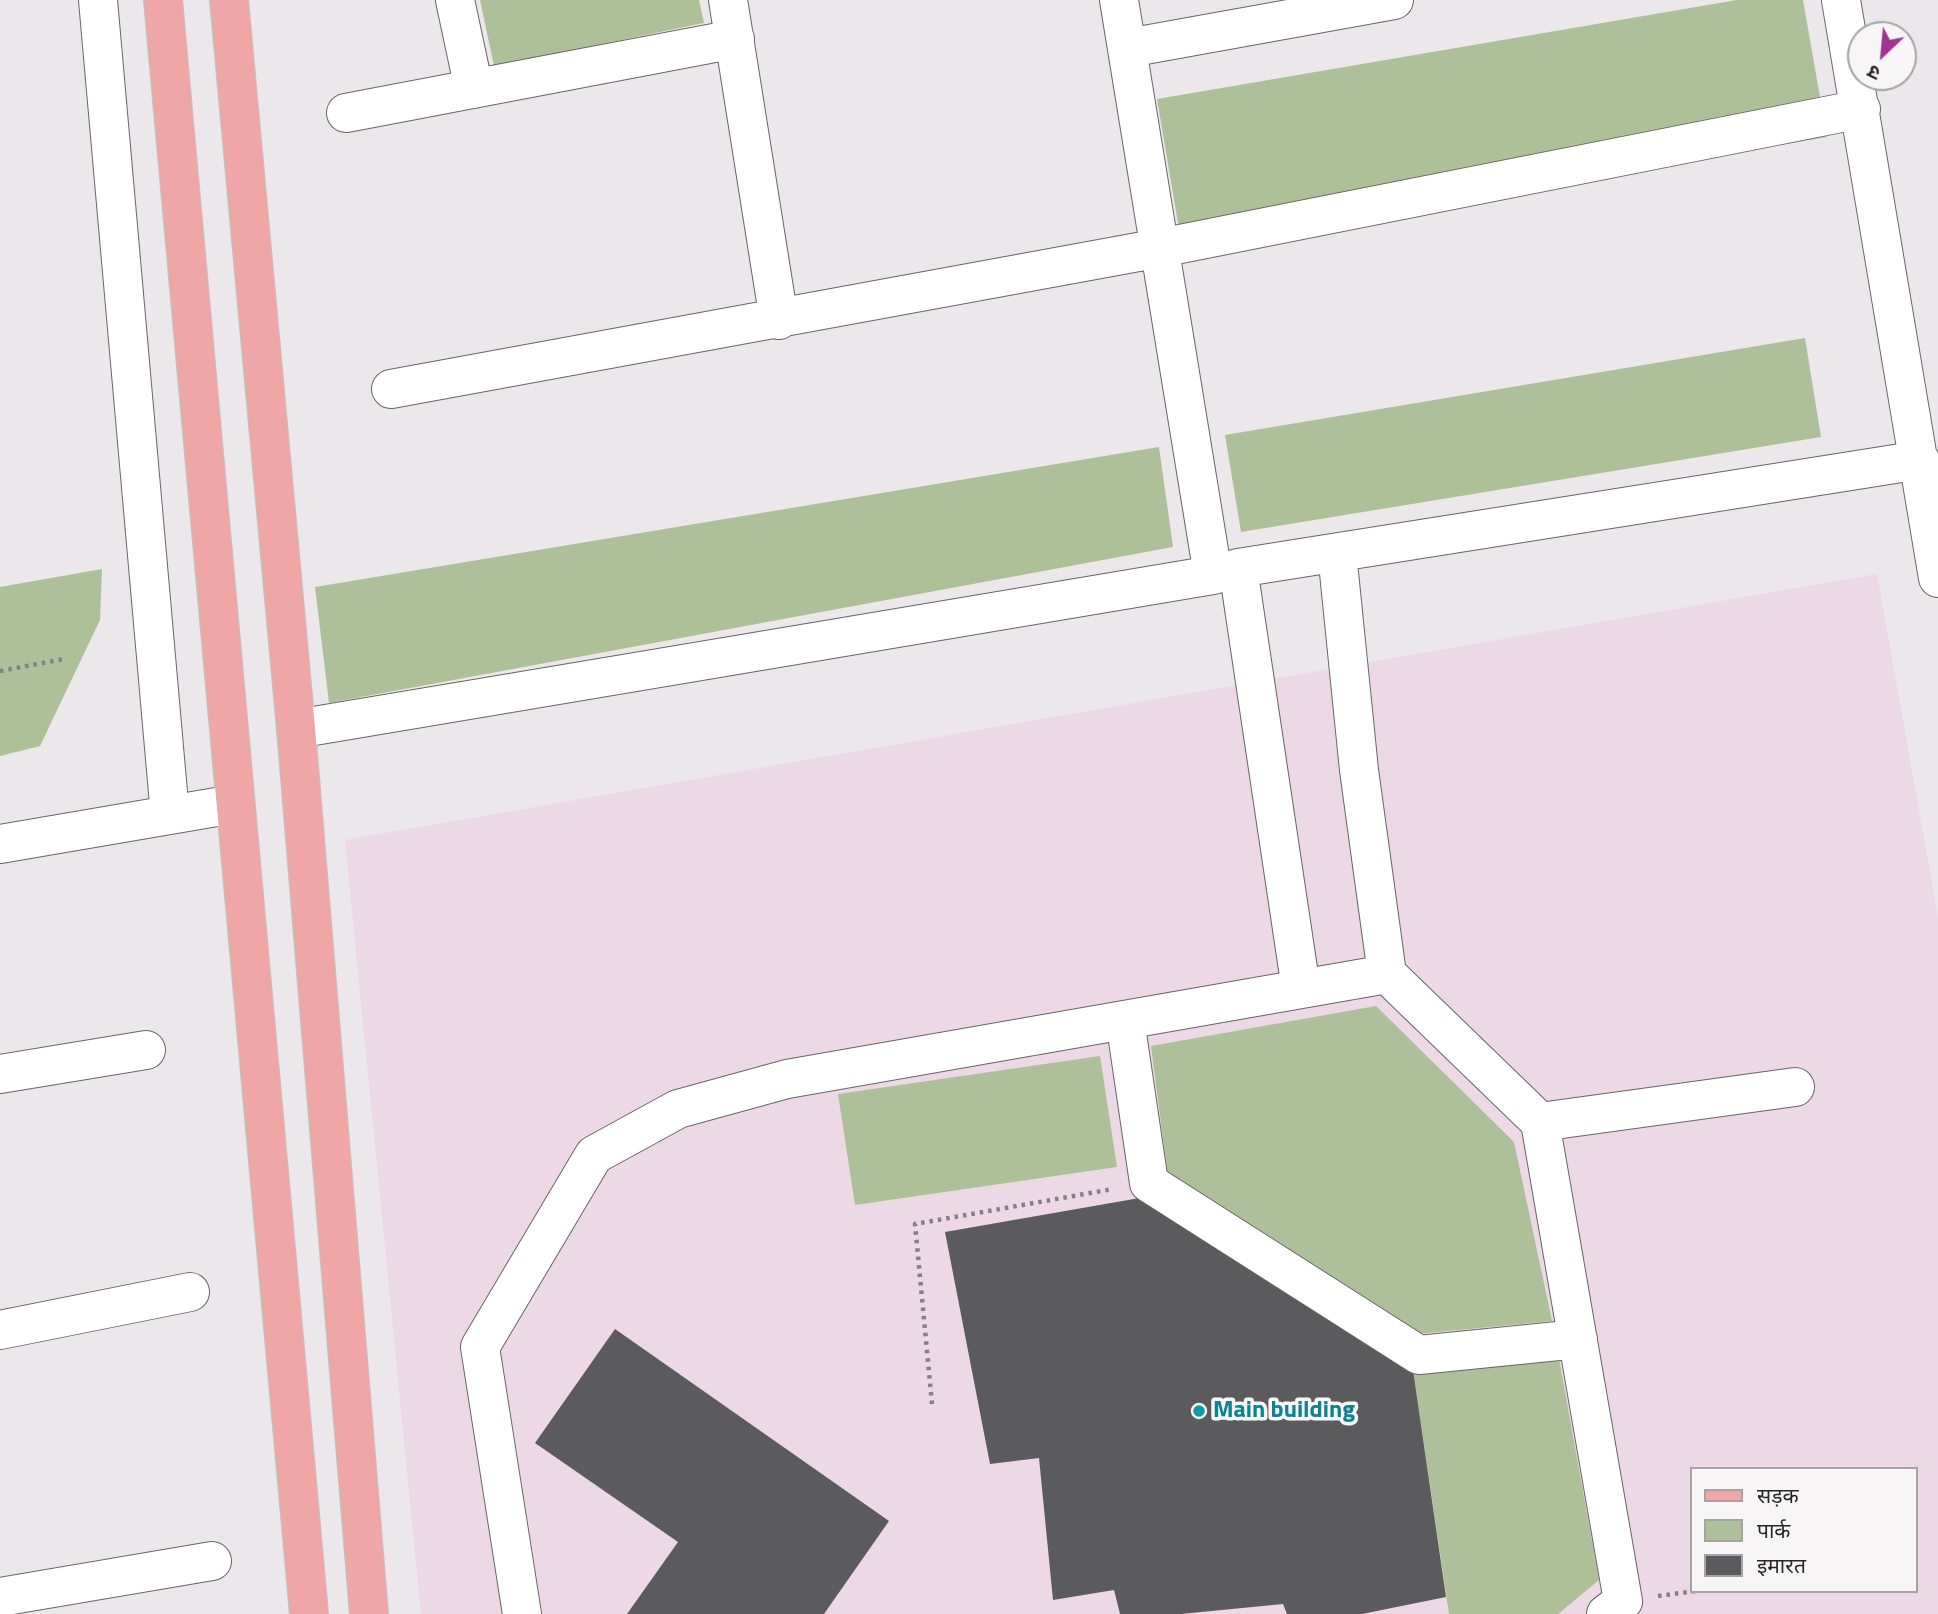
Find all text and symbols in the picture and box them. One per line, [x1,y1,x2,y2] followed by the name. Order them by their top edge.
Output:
[1847,21,1917,91] north arrow
[1862,58,1885,89] text: उ
[1213,1397,1355,1425] place label: Main building
[1191,1403,1207,1419] marker: Main building
[1689,1467,1917,1593] legend
[1757,1479,1799,1511] text: सड़क
[1757,1514,1791,1546] text: पार्क
[1757,1549,1806,1581] text: इमारत

